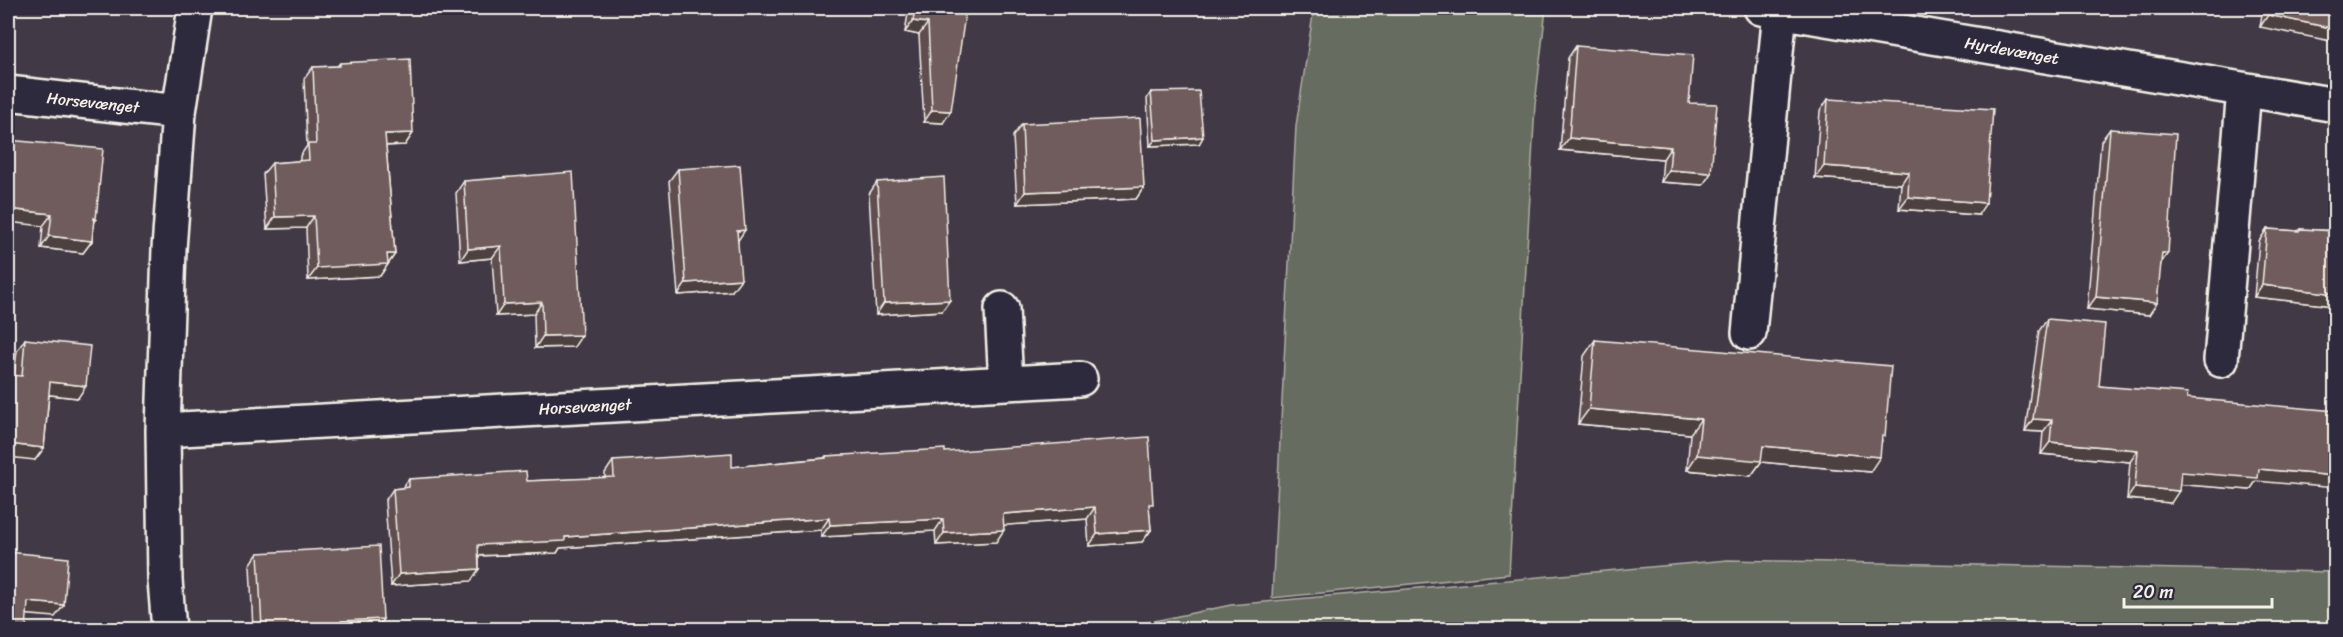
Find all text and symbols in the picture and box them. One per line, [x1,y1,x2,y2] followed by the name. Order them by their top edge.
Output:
[1962,28,2061,73] street label: Hyrdevænget
[45,83,141,122] street label: Horsevænget
[538,390,633,423] street label: Horsevænget
[2124,571,2272,609] scale bar
[2133,576,2173,608] text: 20 m

